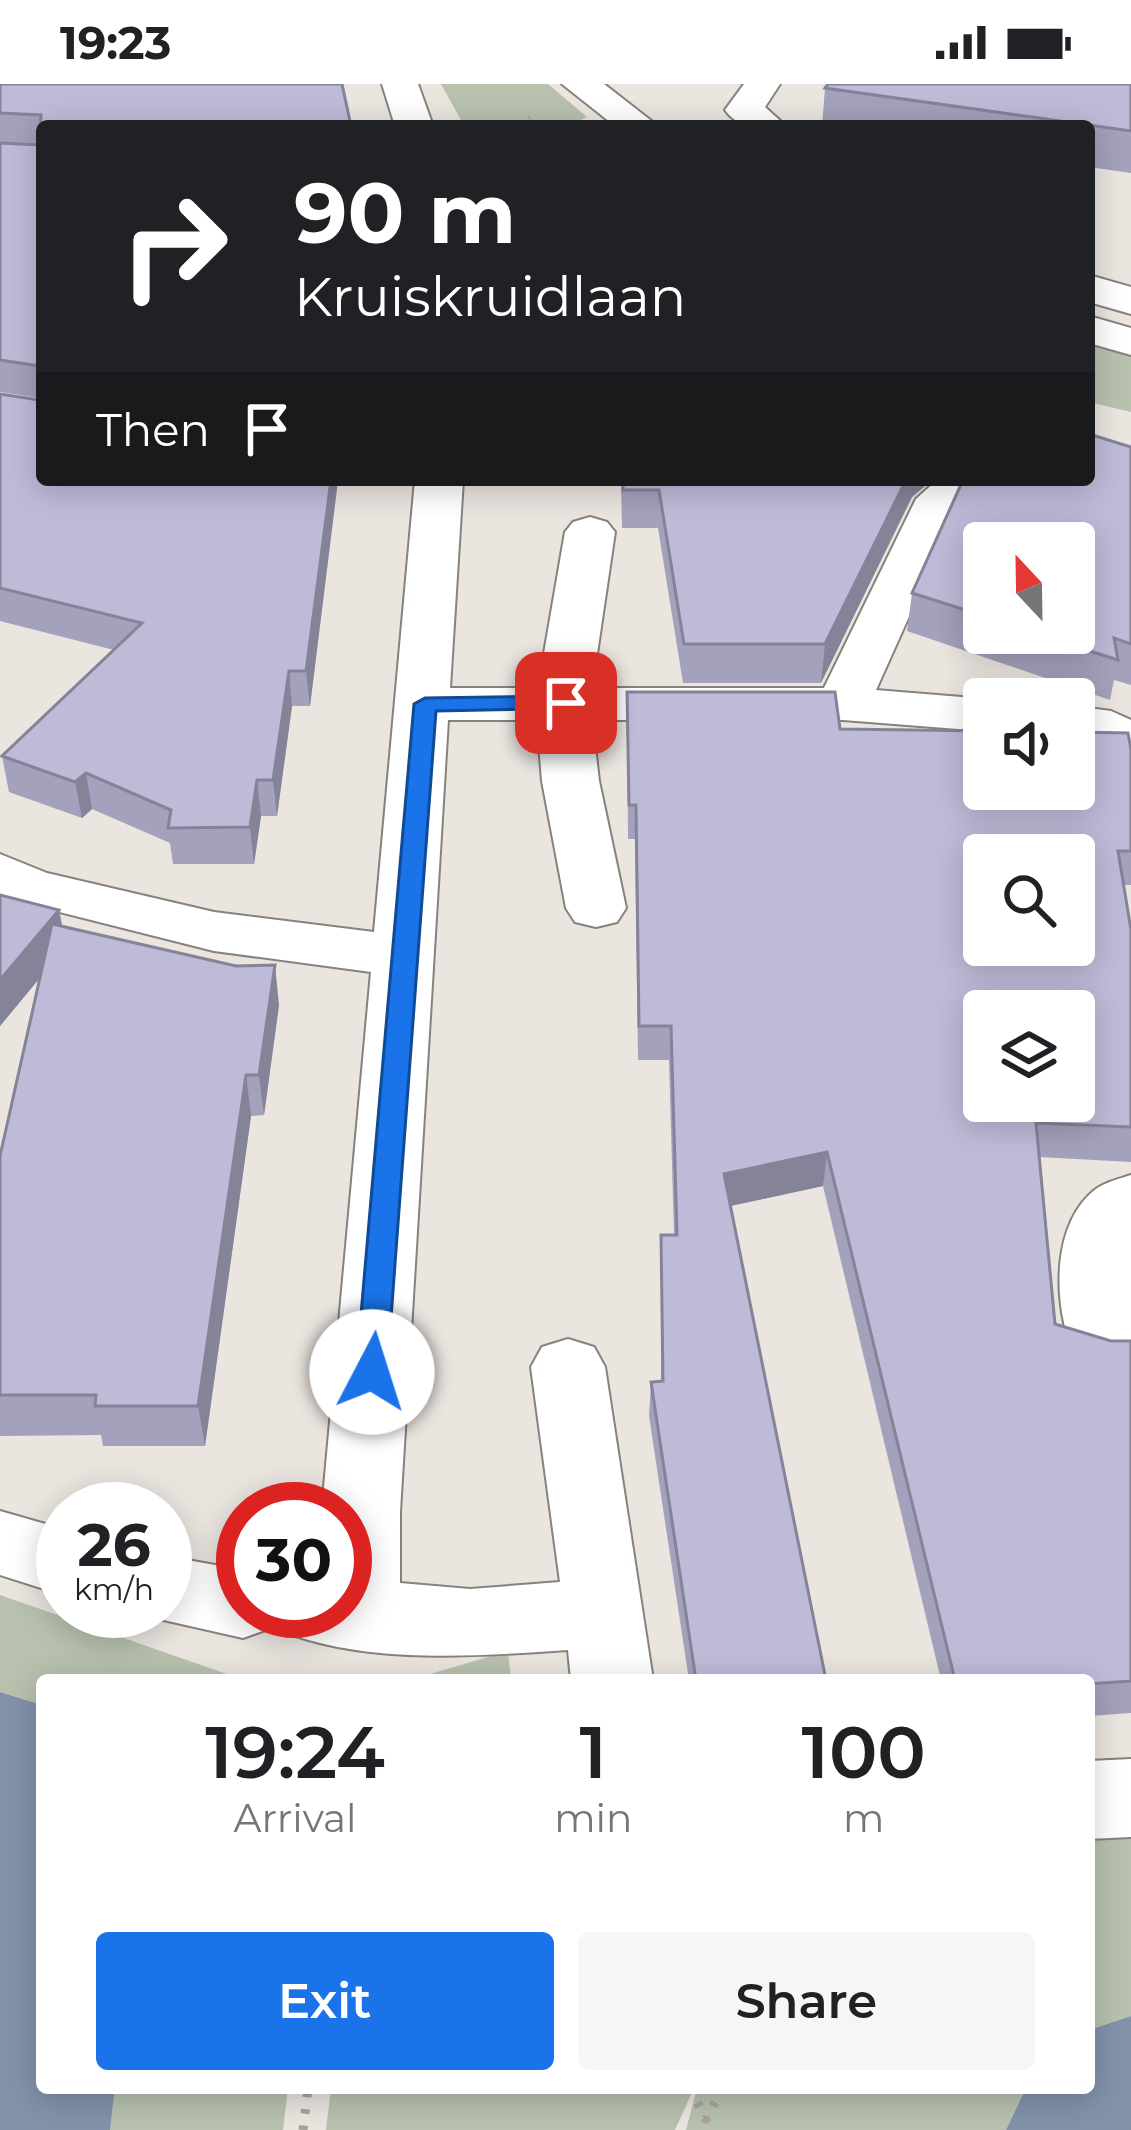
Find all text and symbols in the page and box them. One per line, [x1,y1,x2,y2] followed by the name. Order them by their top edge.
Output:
[60,15,171,70] text: 19:23
[294,162,516,264] text: 90 m
[96,168,252,324] icon: right
[294,264,686,330] text: Kruiskruidlaan
[234,396,300,462] icon: arrive
[96,402,210,457] text: Then
[963,522,1095,654] north arrow
[963,522,1095,1122] map controls
[515,652,617,754] pin
[533,670,599,736] icon: arrive
[963,678,1095,810] button: sound
[963,834,1095,966] button: search
[963,990,1095,1122] button: layers
[309,1309,435,1435] position arrow
[216,1482,372,1638] speed limit sign: 30
[77,1508,151,1581] text: 26
[74,1571,154,1608] text: km/h
[205,1708,385,1796] text: 19:24
[580,1708,607,1796] text: 1
[801,1708,926,1796] text: 100
[234,1794,357,1842] text: Arrival
[554,1794,632,1842] text: min
[843,1794,884,1842] text: m
[96,1932,554,2070] button: Exit
[578,1932,1035,2070] button: Share

